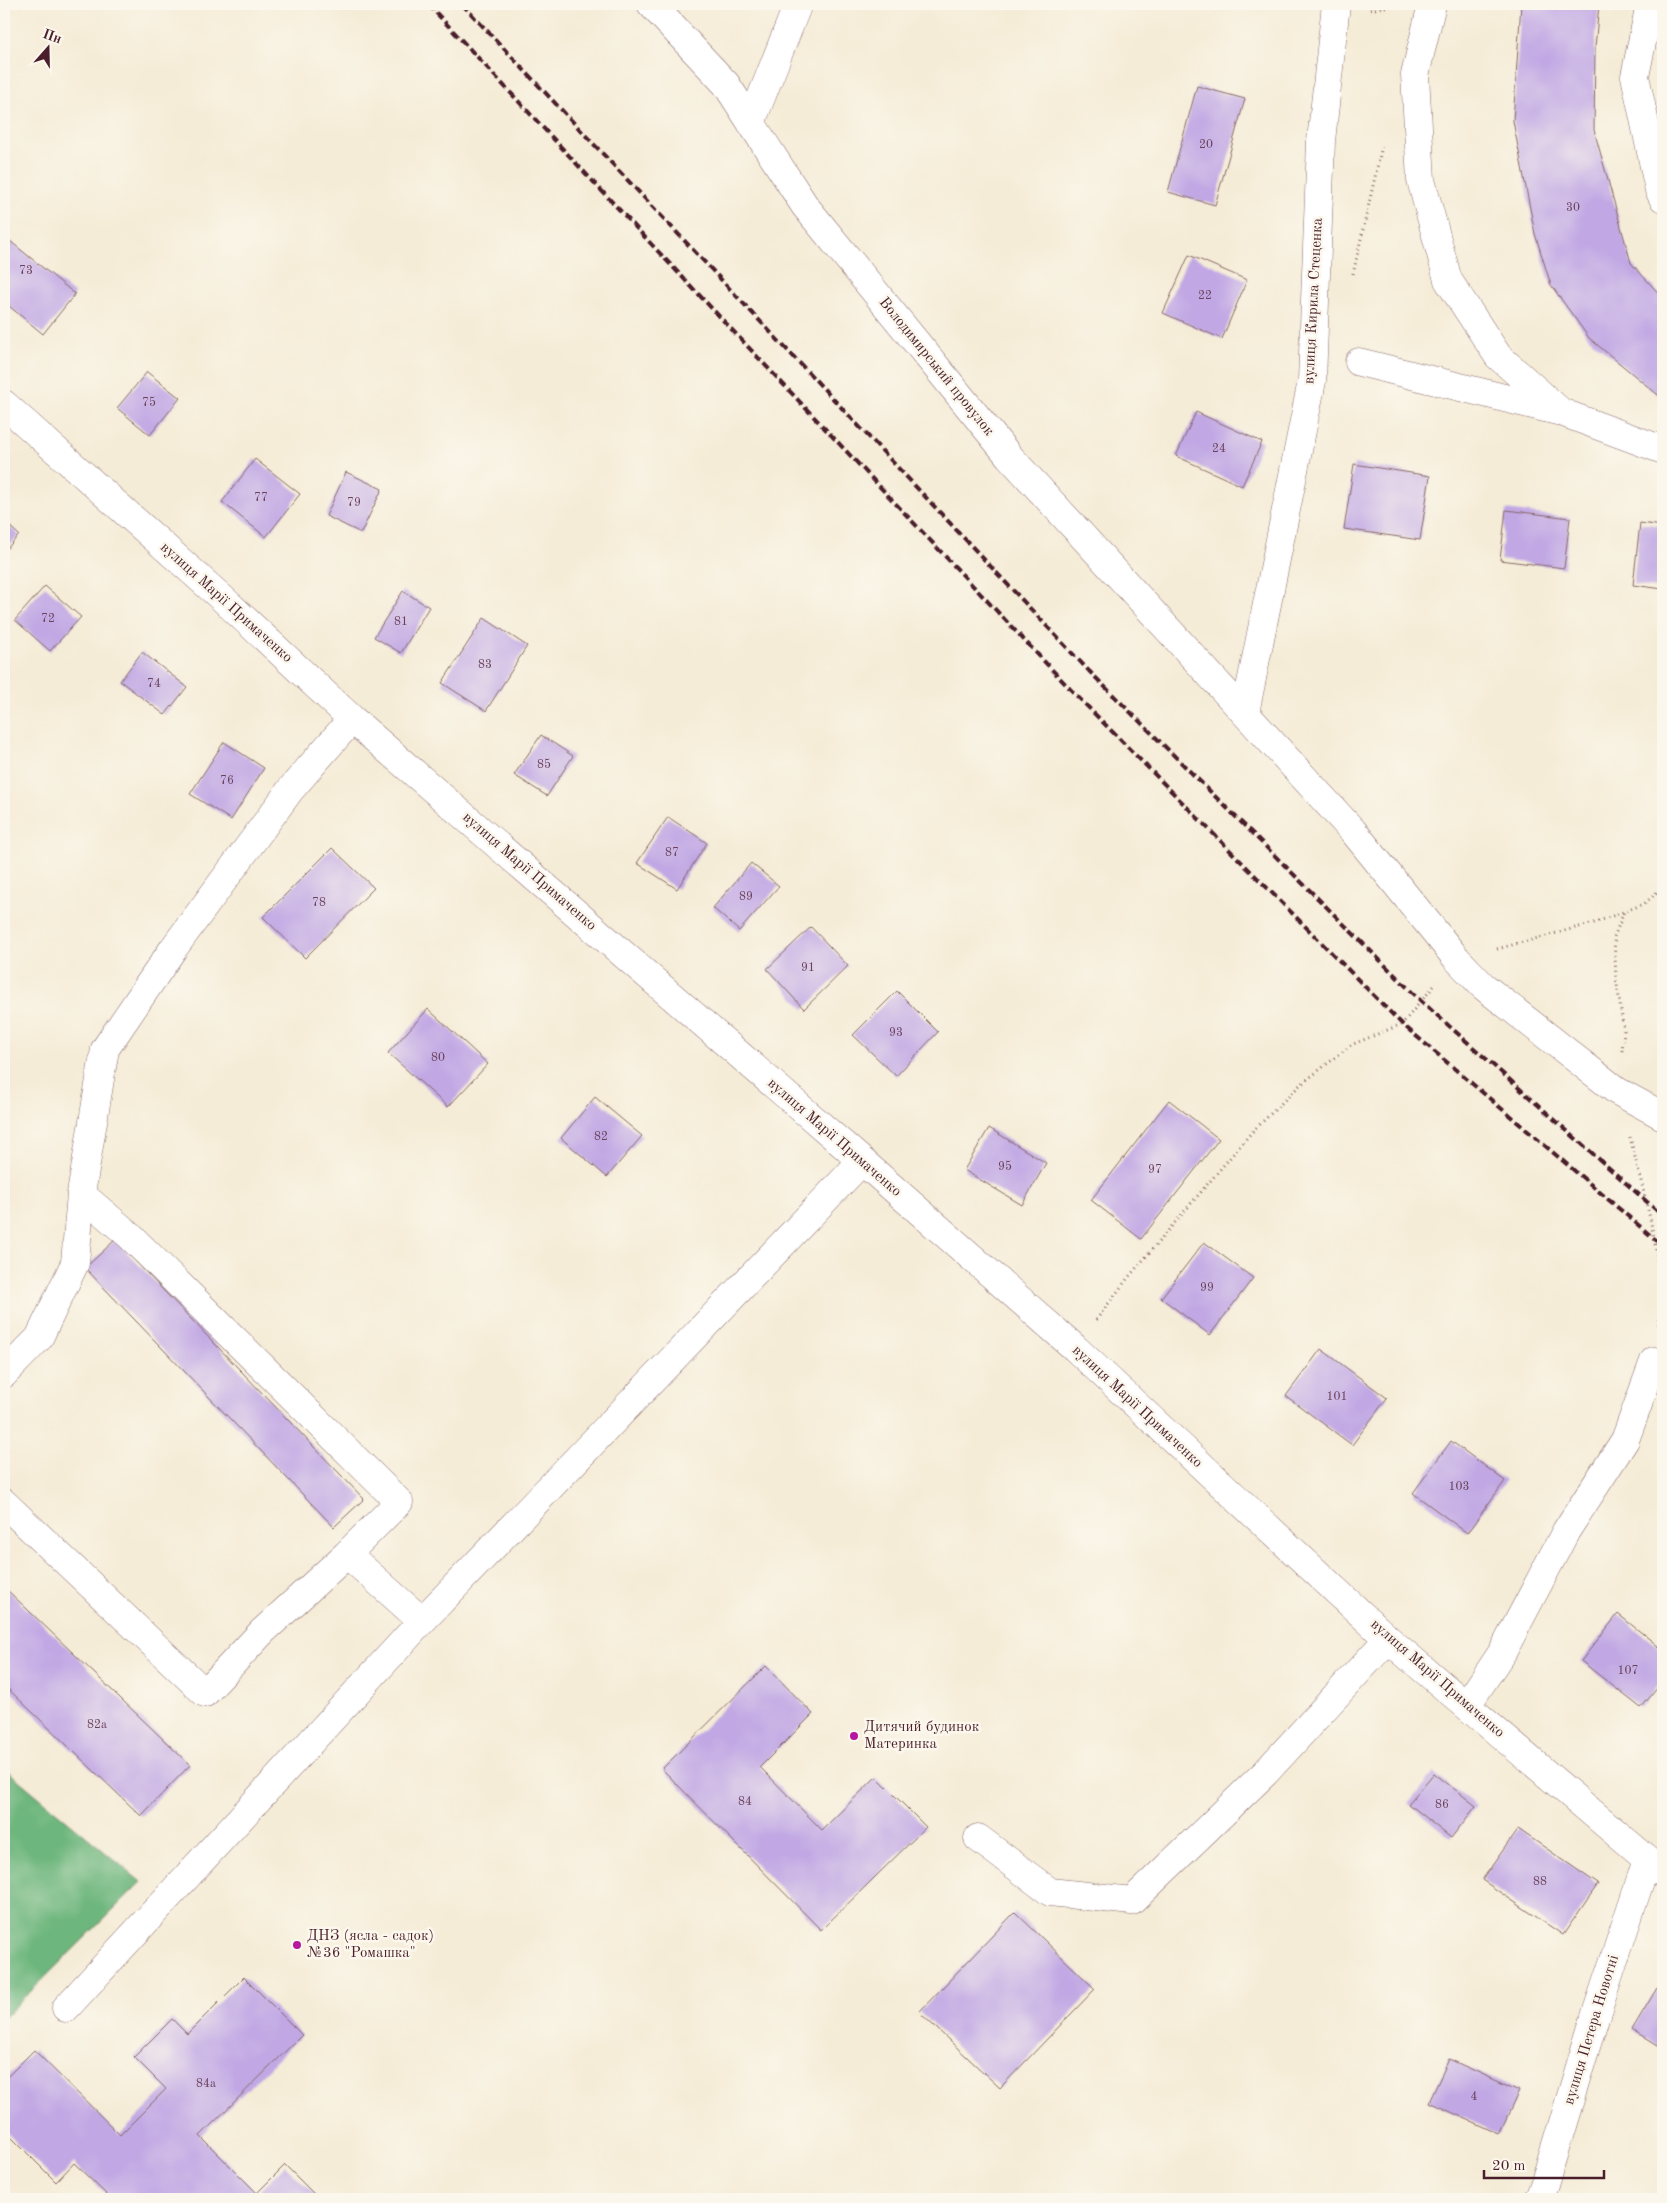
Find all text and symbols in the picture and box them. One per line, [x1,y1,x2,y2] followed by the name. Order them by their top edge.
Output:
[22,22,72,72] north arrow
[41,27,64,47] text: Пн
[1199,139,1213,151] house number: 20
[1566,202,1580,214] house number: 30
[1302,217,1326,385] street label: вулиця Кирила Стеценка
[19,265,33,277] house number: 73
[1198,290,1212,302] house number: 22
[876,295,997,439] street label: Володимирський провулок
[142,396,156,409] house number: 75
[1212,443,1226,455] house number: 24
[254,492,268,504] house number: 77
[347,497,361,509] house number: 79
[157,540,295,666] street label: вулиця Марії Примаченко
[41,613,55,625] house number: 72
[394,616,408,628] house number: 81
[478,659,492,671] house number: 83
[147,678,161,690] house number: 74
[537,758,551,771] house number: 85
[220,775,234,787] house number: 76
[459,810,599,934] street label: вулиця Марії Примаченко
[665,847,679,859] house number: 87
[739,891,753,903] house number: 89
[312,897,326,909] house number: 78
[801,962,815,974] house number: 91
[889,1027,903,1039] house number: 93
[431,1052,445,1064] house number: 80
[764,1076,904,1200] street label: вулиця Марії Примаченко
[594,1131,608,1143] house number: 82
[998,1160,1012,1173] house number: 95
[1148,1164,1162,1176] house number: 97
[1200,1282,1214,1294] house number: 99
[1069,1343,1205,1471] street label: вулиця Марії Примаченко
[1327,1391,1347,1403] house number: 101
[1449,1481,1469,1493] house number: 103
[1367,1617,1507,1741] street label: вулиця Марії Примаченко
[1618,1665,1638,1677] house number: 107
[87,1719,107,1731] house number: 82а
[864,1720,980,1752] place label: Дитячий будинок Материнка
[848,1730,860,1742] marker: Дитячий будинок Материнка
[738,1796,752,1808] house number: 84
[1435,1799,1449,1811] house number: 86
[1533,1876,1547,1888] house number: 88
[307,1929,434,1961] place label: ДНЗ (ясла - садок) №36 "Ромашка"
[291,1939,303,1951] marker: ДНЗ (ясла - садок) №36 "Ромашка"
[1562,1953,1622,2107] street label: вулиця Петера Новотні
[196,2078,216,2090] house number: 84а
[1471,2091,1478,2103] house number: 4
[1484,2148,1604,2180] scale bar
[1492,2159,1526,2174] text: 20 m

